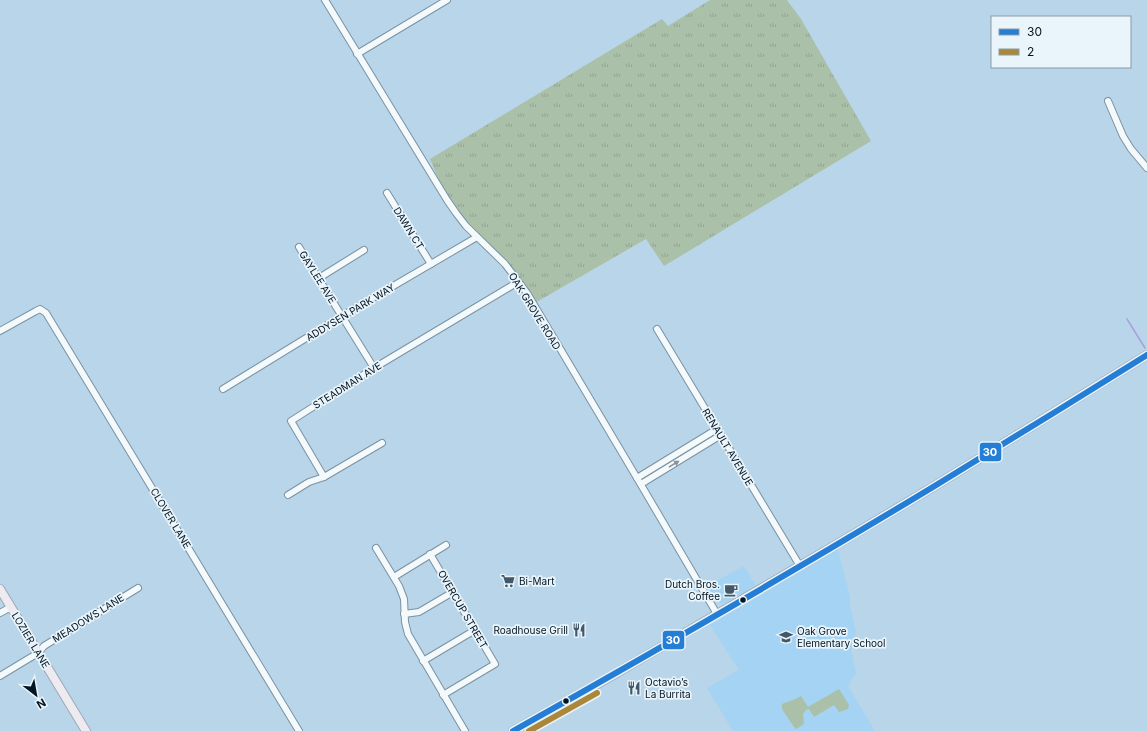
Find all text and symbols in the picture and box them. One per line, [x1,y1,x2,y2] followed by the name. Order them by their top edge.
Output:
[991,16,1131,68] legend
[1027,24,1042,39] text: 30
[1027,44,1034,59] text: 2
[391,205,427,251] street label: DAWN CT
[297,248,339,306] street label: GAYLEE AVE
[506,270,564,352] street label: OAK GROVE ROAD
[303,281,397,343] street label: ADDYSEN PARK WAY
[311,359,383,411] street label: STEADMAN AVE
[700,406,756,488] street label: RENAULT AVENUE
[979,442,1002,462] line badge: 30
[983,445,997,459] text: 30
[668,460,680,467] one-way arrow
[148,486,194,550] street label: CLOVER LANE
[436,568,490,650] street label: OVERCUP STREET
[500,573,516,589] supermarket icon: Bi-Mart
[519,575,555,587] place label: Bi-Mart
[665,578,720,602] place label: Dutch Bros. Coffee
[723,582,739,598] cafe icon: Dutch Bros. Coffee
[50,591,126,645] street label: MEADOWS LANE
[738,595,748,605] unlabelled marker
[10,610,52,670] street label: LOZIER LANE
[571,622,587,638] restaurant icon: Roadhouse Grill
[493,624,568,636] place label: Roadhouse Grill
[797,625,886,649] place label: Oak Grove Elementary School
[778,629,794,645] school or university icon: Oak Grove Elementary School
[662,630,685,650] line badge: 30
[666,633,680,647] text: 30
[16,675,56,715] north arrow
[645,676,691,700] place label: Octavio’s La Burrita
[626,680,642,696] restaurant icon: Octavio’s La Burrita
[34,695,48,712] text: N
[561,696,571,706] unlabelled marker

